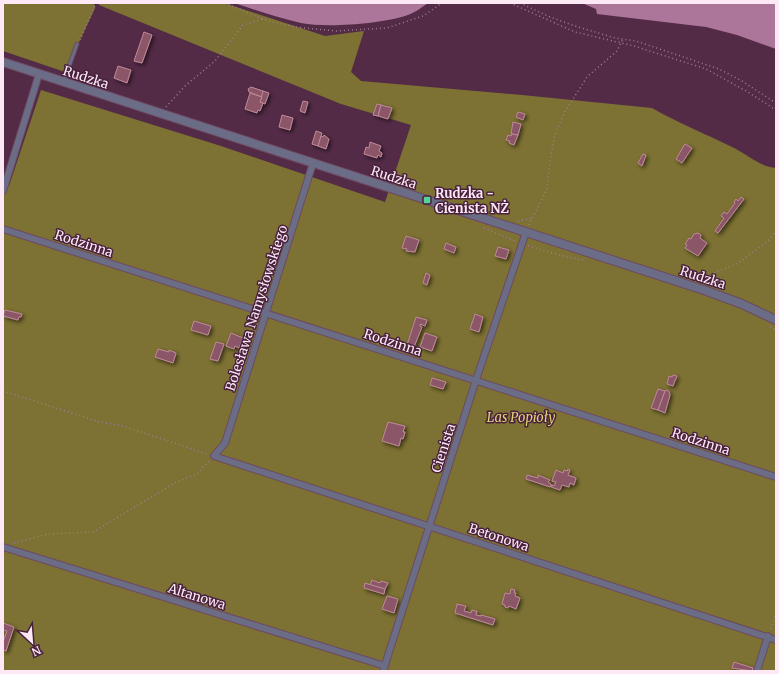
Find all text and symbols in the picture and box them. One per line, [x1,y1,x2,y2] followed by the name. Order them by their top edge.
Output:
[61,62,111,93] street label: Rudzka
[369,162,419,193] street label: Rudzka
[435,185,510,217] place label: Rudzka - Cienista NŻ
[422,195,432,205] marker: Rudzka - Cienista NŻ
[222,223,291,393] street label: Bolesława Namysłowskiego
[53,226,115,261] street label: Rodzinna
[678,262,728,293] street label: Rudzka
[362,325,424,360] street label: Rodzinna
[487,409,555,426] park label: Las Popioły
[428,421,459,475] street label: Cienista
[670,424,732,459] street label: Rodzinna
[467,520,531,555] street label: Betonowa
[165,579,228,613] street label: Altanowa
[12,622,52,662] north arrow
[29,643,43,659] text: N

